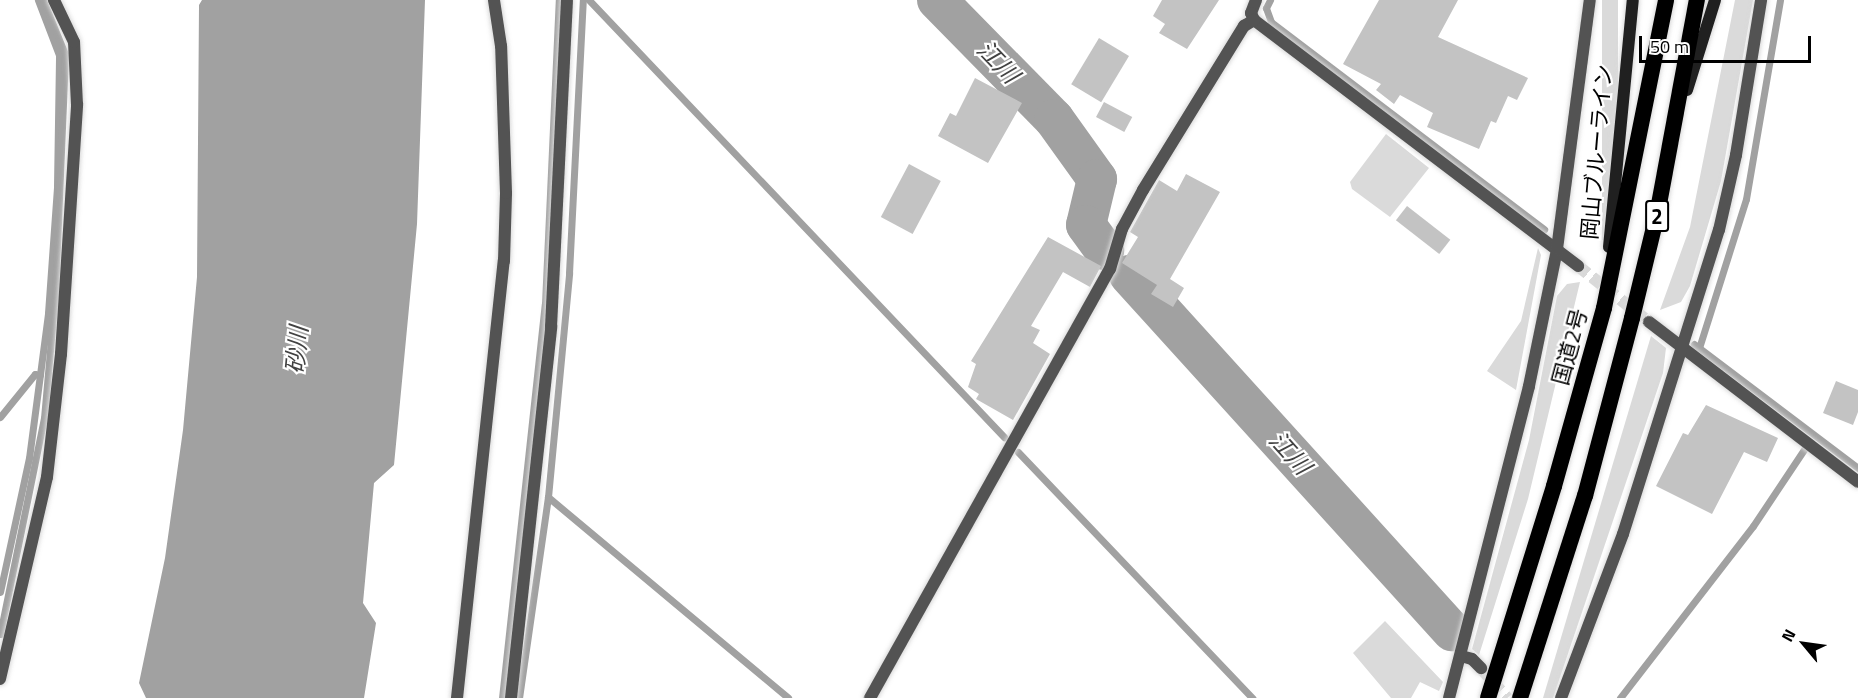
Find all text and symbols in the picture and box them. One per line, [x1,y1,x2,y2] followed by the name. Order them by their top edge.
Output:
[1642,24,1814,62] scale bar
[1650,33,1689,60] text: 50 m
[971,35,1025,89] water label: 江川
[1576,63,1618,241] street label: 岡山ブルーライン
[1645,198,1669,234] road number: 2
[1547,306,1593,388] street label: 国道2号
[281,325,313,375] water label: 砂川
[1263,426,1317,480] water label: 江川
[1774,614,1834,674] north arrow
[1775,625,1801,646] text: N

